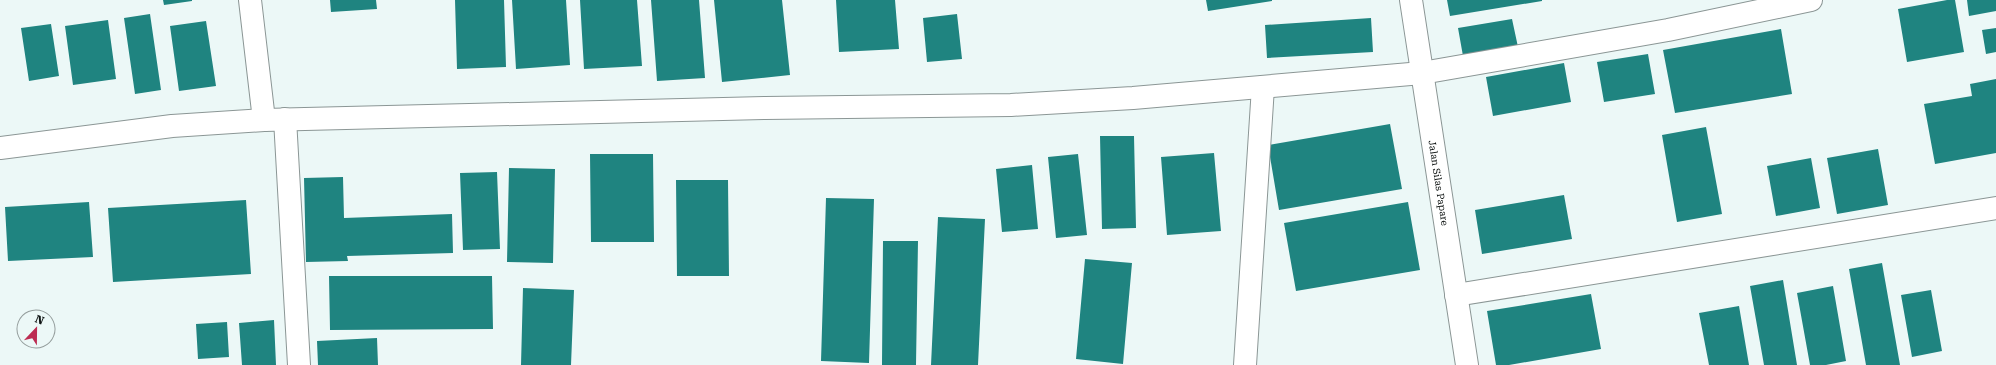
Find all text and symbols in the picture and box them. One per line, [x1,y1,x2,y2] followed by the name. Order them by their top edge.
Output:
[1427,139,1451,227] street label: Jalan Silas Papare
[16,309,56,349] north arrow
[33,313,46,328] text: N

